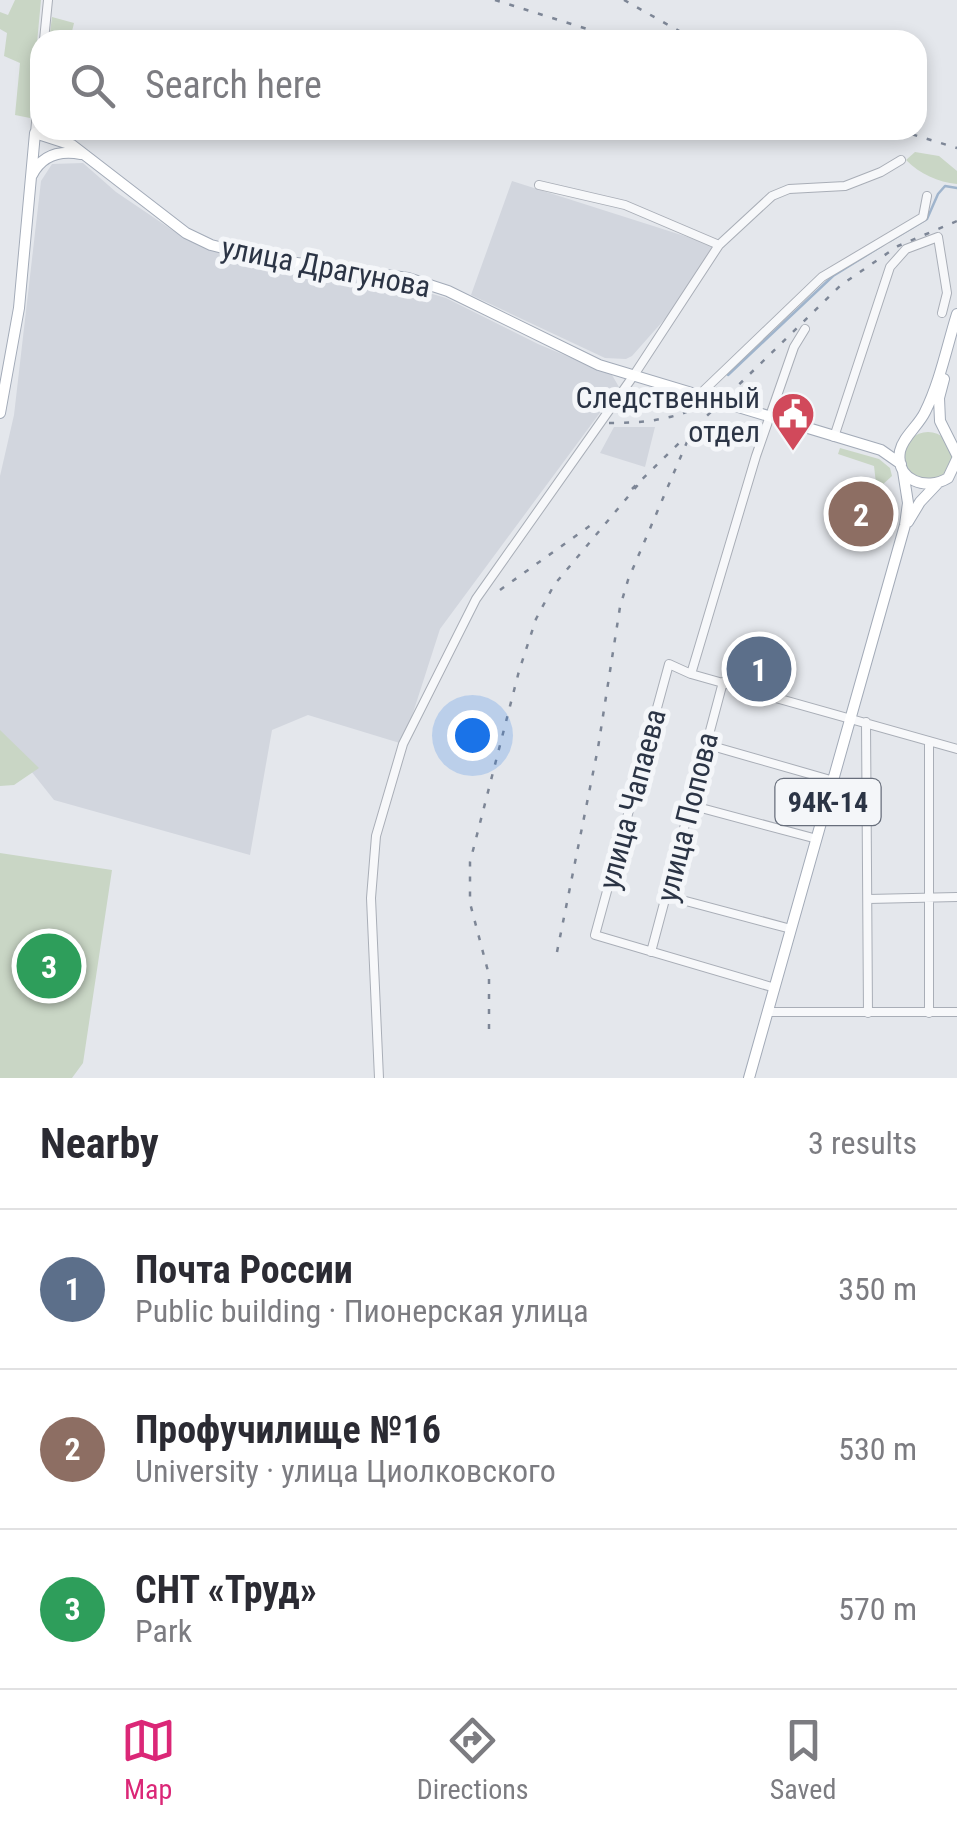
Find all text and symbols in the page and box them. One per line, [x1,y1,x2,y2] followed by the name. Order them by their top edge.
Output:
[30,30,927,140] search box
[65,58,120,113] icon: search
[145,63,322,107] text: Search here
[219,230,433,304] street label: улица Драгунова
[576,380,760,449] place label: Следственный отдел
[770,391,816,452] public building icon: Следственный отдел
[828,476,894,552] pin: 2
[726,632,792,706] pin: 1
[591,705,673,893] street label: улица Чапаева
[447,710,498,761] your location
[649,729,725,905] street label: улица Попова
[776,779,880,825] road number: 94К-14
[17,928,82,1004] pin: 3
[40,1119,159,1168] text: Nearby
[808,1124,917,1162] text: 3 results
[135,1248,353,1292] text: Почта России
[64,1270,81,1308] text: 1
[838,1270,917,1308] text: 350 m
[135,1292,589,1330] text: Public building · Пионерская улица
[135,1408,441,1452] text: Профучилище №16
[64,1430,81,1468] text: 2
[838,1430,917,1468] text: 530 m
[135,1452,556,1490] text: University · улица Циолковского
[135,1568,317,1612] text: СНТ «Труд»
[64,1590,81,1628] text: 3
[838,1590,917,1628] text: 570 m
[135,1612,192,1650] text: Park
[121,1713,176,1806] tab: Map
[417,1713,529,1806] tab: Directions
[770,1713,836,1806] tab: Saved

